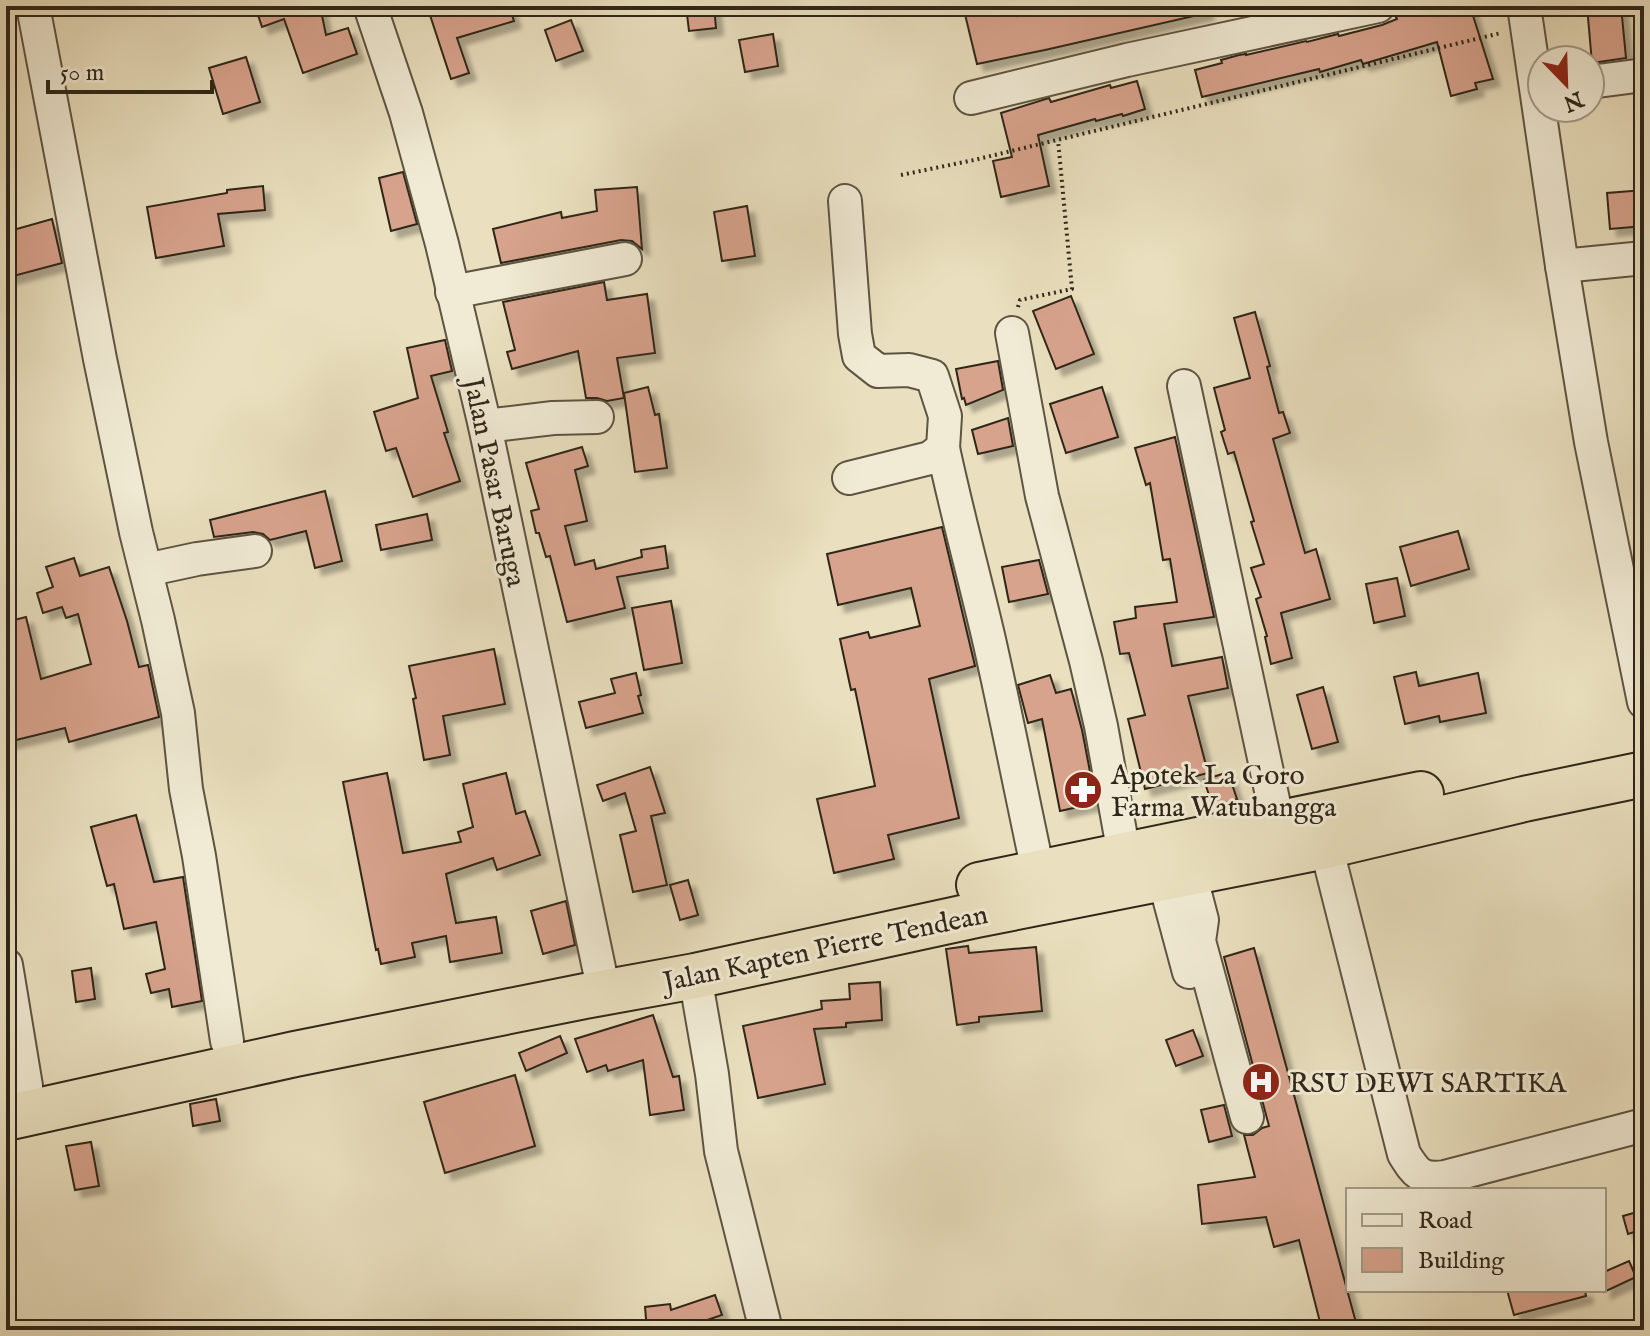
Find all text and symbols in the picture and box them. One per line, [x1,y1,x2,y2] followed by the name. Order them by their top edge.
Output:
[48,44,212,94] scale bar
[1526,44,1606,124] north arrow
[60,58,104,89] text: 50 m
[1559,84,1588,117] text: N
[454,372,533,591] street label: Jalan Pasar Baruga
[1110,759,1337,826] place label: Apotek La Goro Farma Watubangga
[1062,769,1104,811] pharmacy icon: Apotek La Goro Farma Watubangga
[657,898,991,1002] street label: Jalan Kapten Pierre Tendean
[1240,1061,1282,1103] hospital icon: RSU DEWI SARTIKA
[1289,1067,1567,1102] place label: RSU DEWI SARTIKA
[1346,1188,1606,1292] legend
[1418,1206,1472,1237] text: Road
[1418,1246,1505,1277] text: Building

